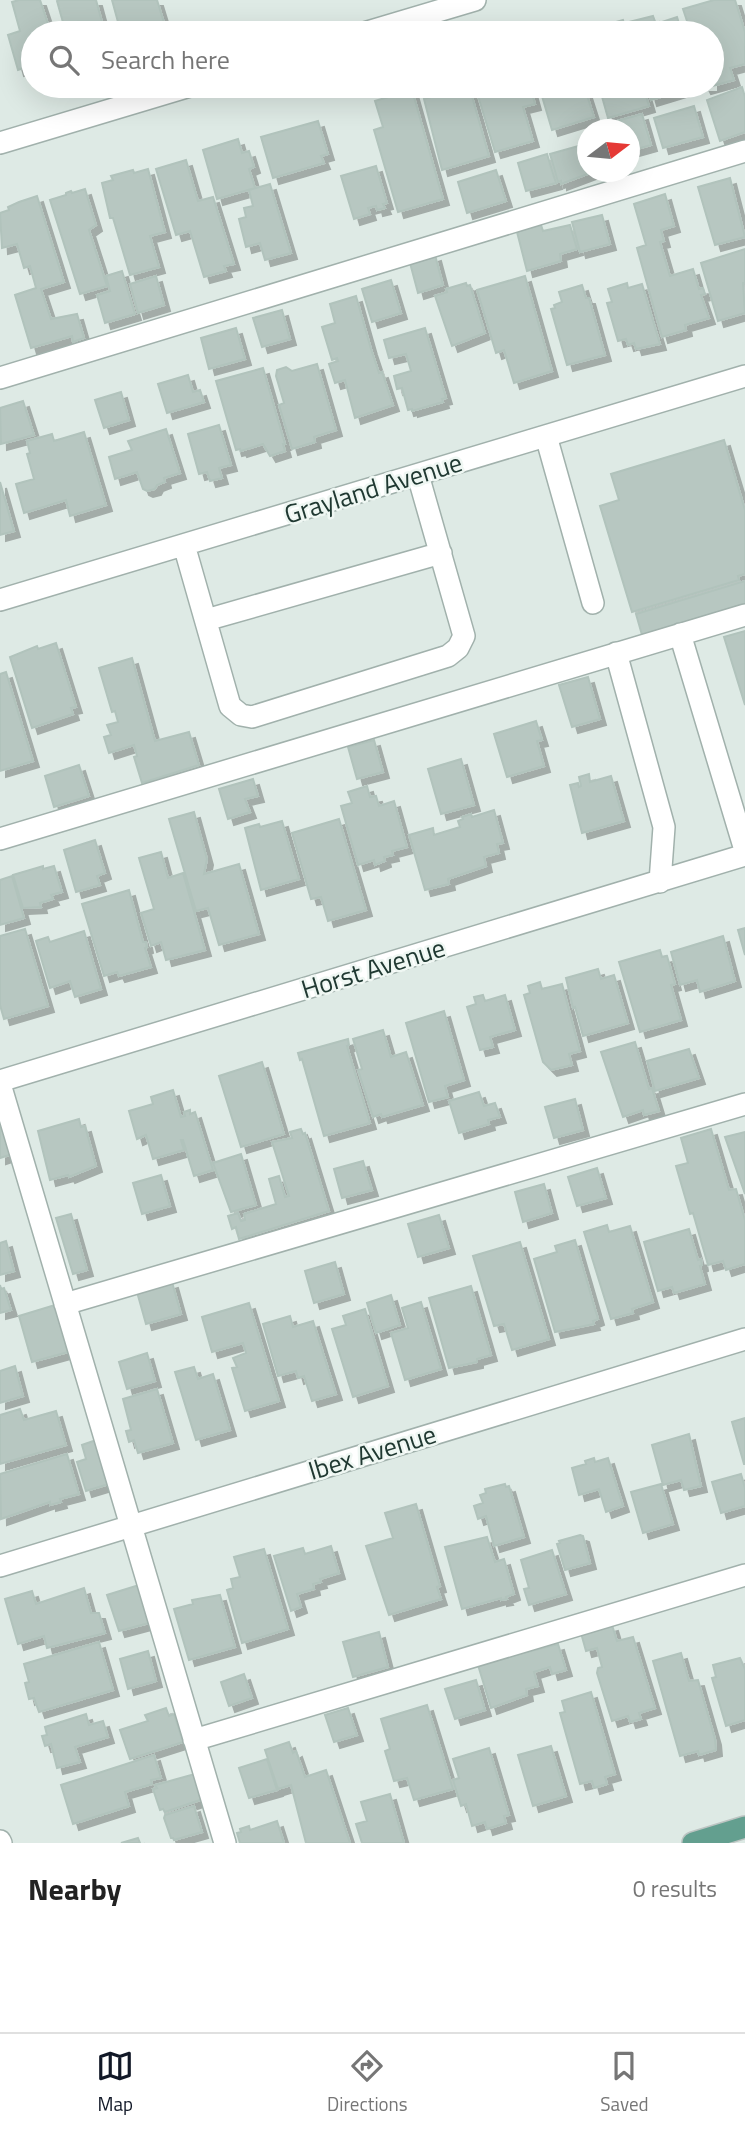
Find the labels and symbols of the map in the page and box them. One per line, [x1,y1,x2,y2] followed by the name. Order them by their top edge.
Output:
[577,119,640,182] north arrow
[279,442,467,534] street label: Grayland Avenue
[296,928,450,1008] street label: Horst Avenue
[303,1414,441,1490] street label: Ibex Avenue

